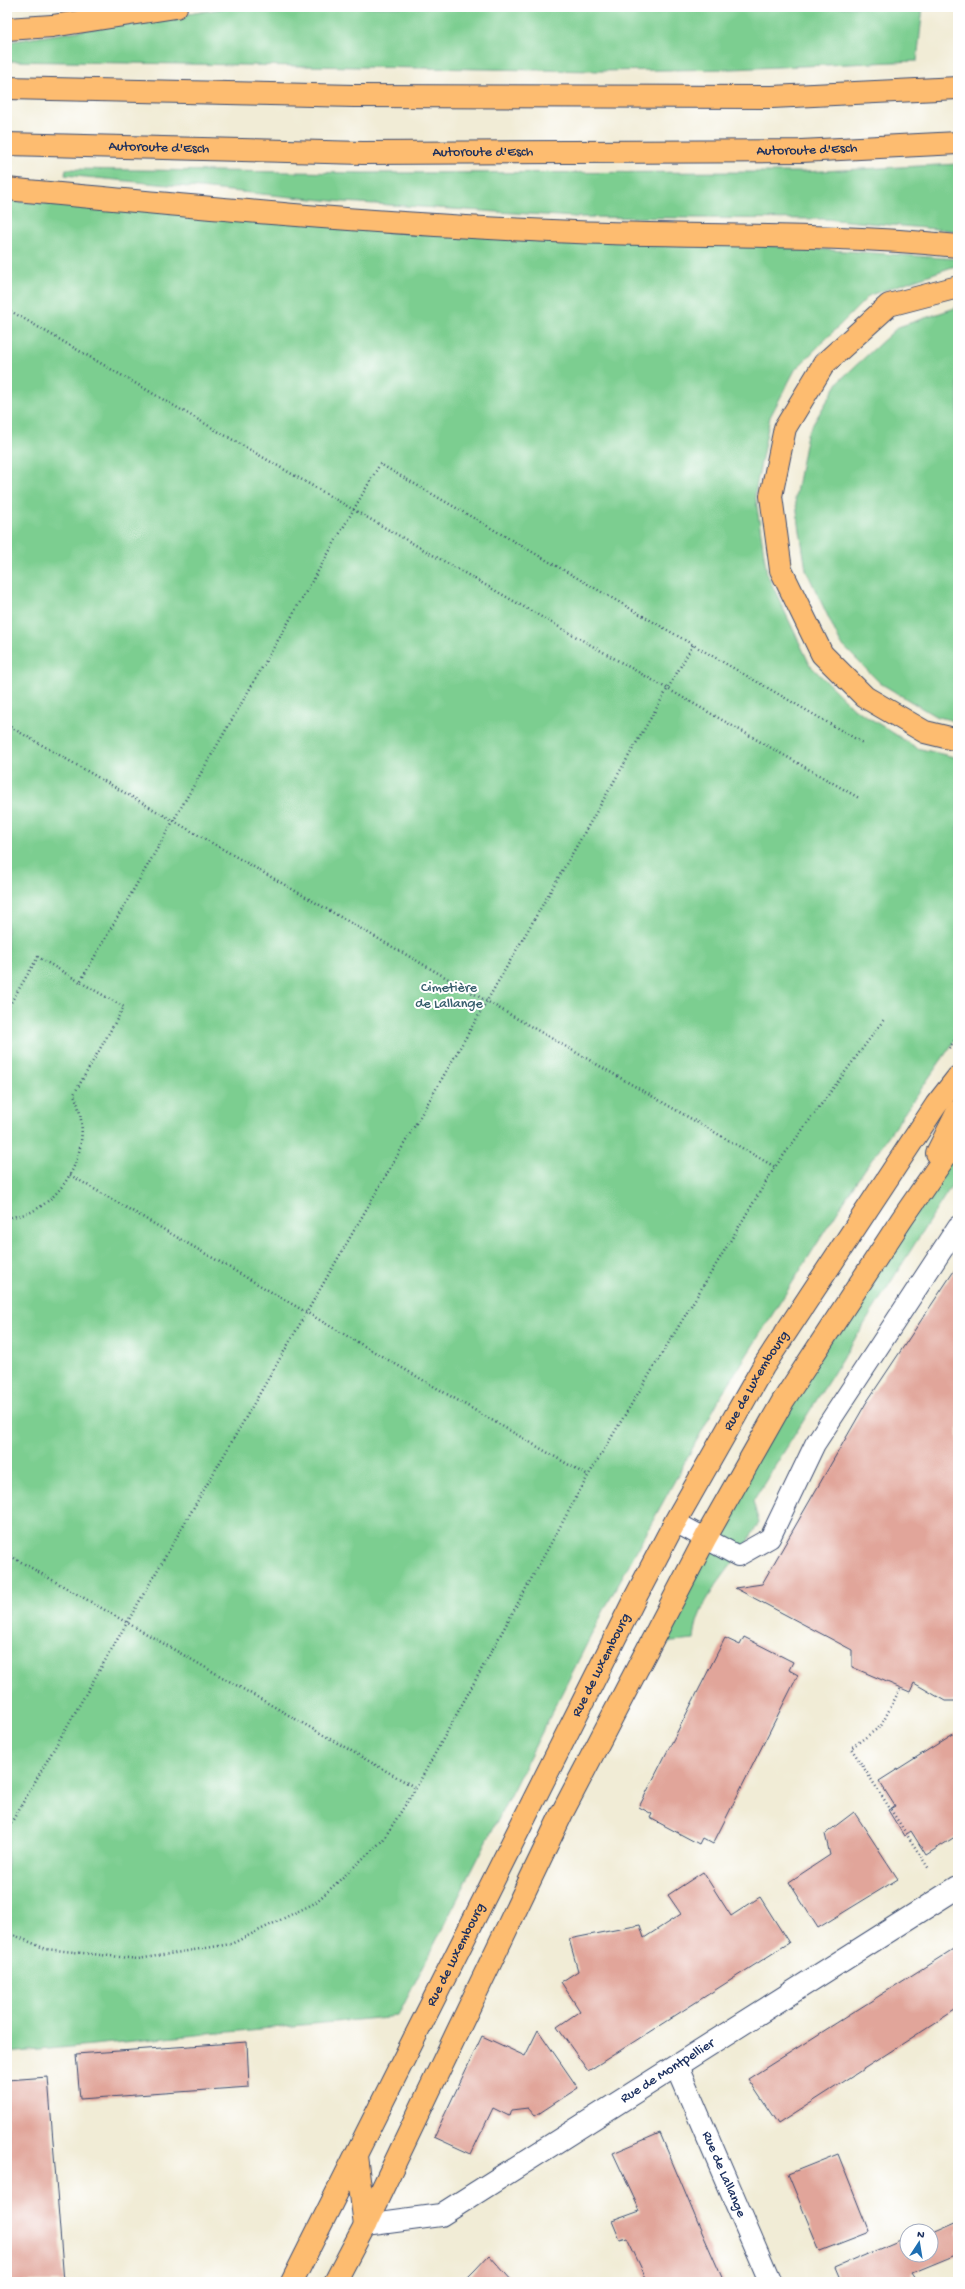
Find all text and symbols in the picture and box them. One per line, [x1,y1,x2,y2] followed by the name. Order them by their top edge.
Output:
[108,138,210,158] street label: Autoroute d'Esch
[756,140,858,160] street label: Autoroute d'Esch
[432,144,534,161] street label: Autoroute d'Esch
[415,980,483,1013] park label: Cimetière de Lallange
[720,1328,793,1434] street label: Rue de Luxembourg
[568,1611,634,1720] street label: Rue de Luxembourg
[423,1900,489,2009] street label: Rue de Luxembourg
[617,2035,719,2107] street label: Rue de Montpellier
[698,2129,750,2221] street label: Rue de Lallange
[899,2223,939,2263] north arrow
[916,2229,925,2242] text: N

